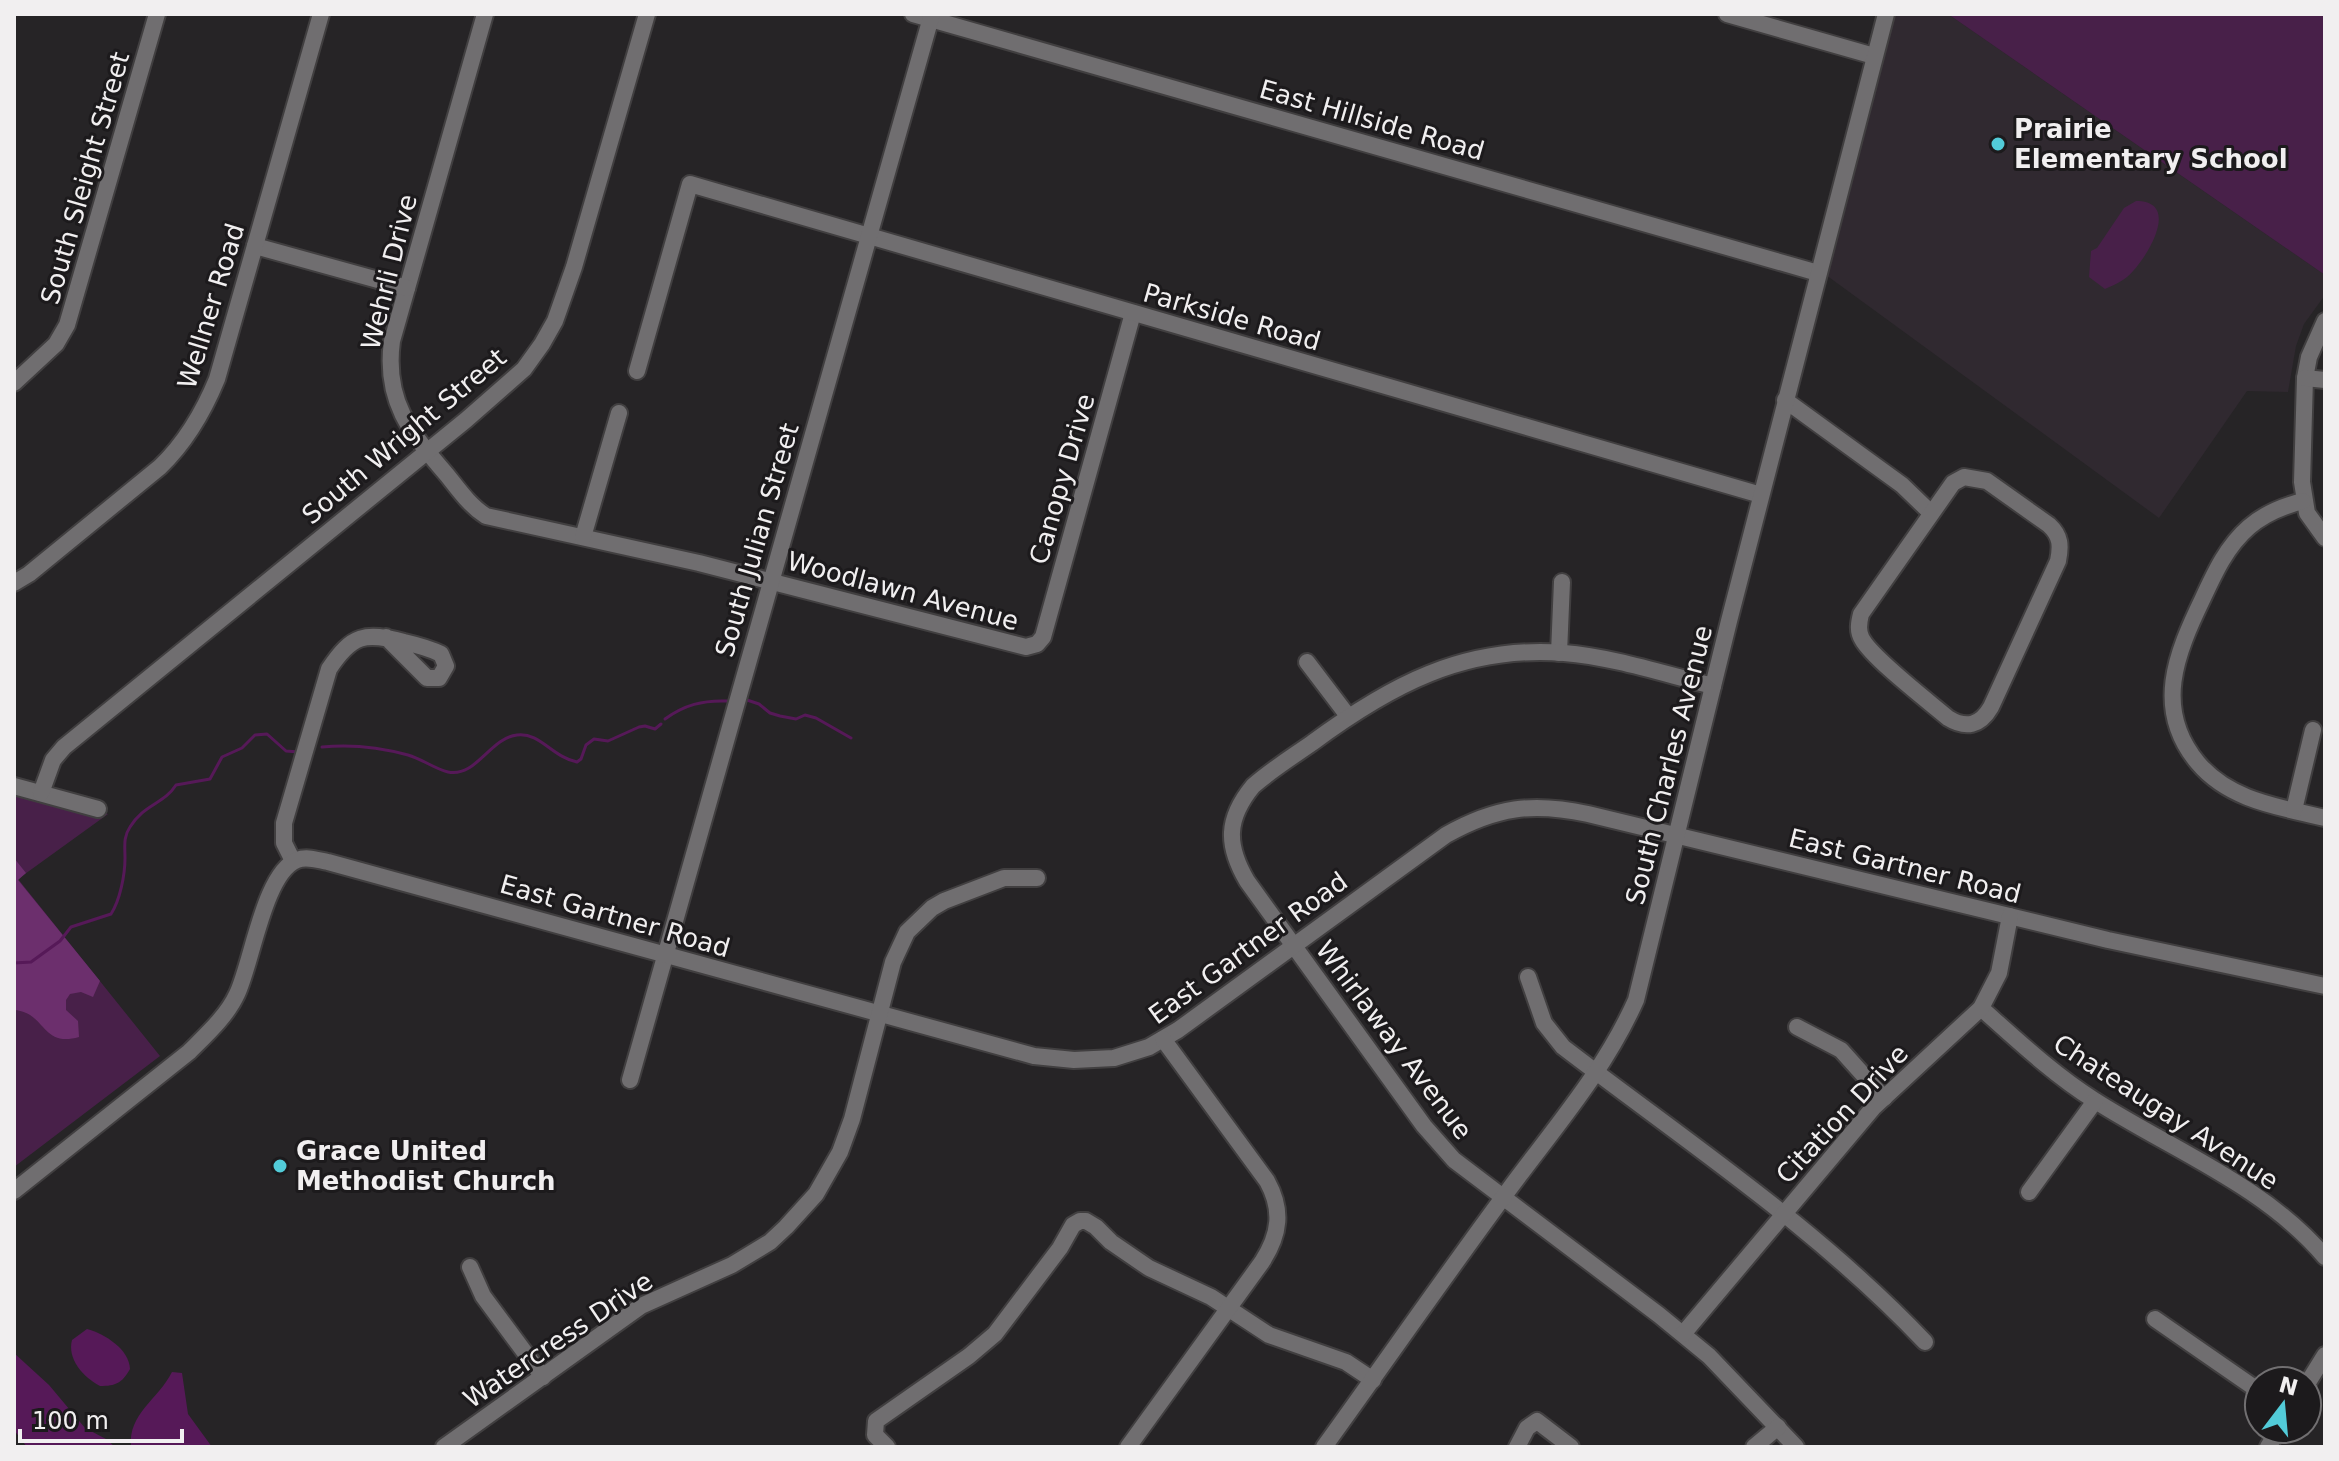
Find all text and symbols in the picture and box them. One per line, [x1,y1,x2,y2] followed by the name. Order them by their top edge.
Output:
[35,48,135,308] street label: South Sleight Street
[1256,74,1488,166] street label: East Hillside Road
[2014,114,2288,174] place label: Prairie Elementary School
[1989,135,2007,153] marker: Prairie Elementary School
[355,191,423,353] street label: Wehrli Drive
[172,220,250,392] street label: Wellner Road
[1140,277,1324,357] street label: Parkside Road
[296,342,512,530] street label: South Wright Street
[1023,390,1101,568] street label: Canopy Drive
[709,420,805,660] street label: South Julian Street
[784,546,1022,636] street label: Woodlawn Avenue
[1620,622,1718,908] street label: South Charles Avenue
[1786,823,2024,909] street label: East Gartner Road
[1143,866,1353,1030] street label: East Gartner Road
[496,869,734,963] street label: East Gartner Road
[1310,935,1478,1145] street label: Whirlaway Avenue
[2048,1028,2284,1196] street label: Chateaugay Avenue
[1770,1038,1914,1190] street label: Citation Drive
[296,1136,556,1196] place label: Grace United Methodist Church
[271,1157,289,1175] marker: Grace United Methodist Church
[458,1266,658,1414] street label: Watercress Drive
[2243,1365,2323,1445] north arrow
[2276,1372,2301,1401] text: N
[20,1393,182,1443] scale bar
[32,1407,109,1435] text: 100 m

